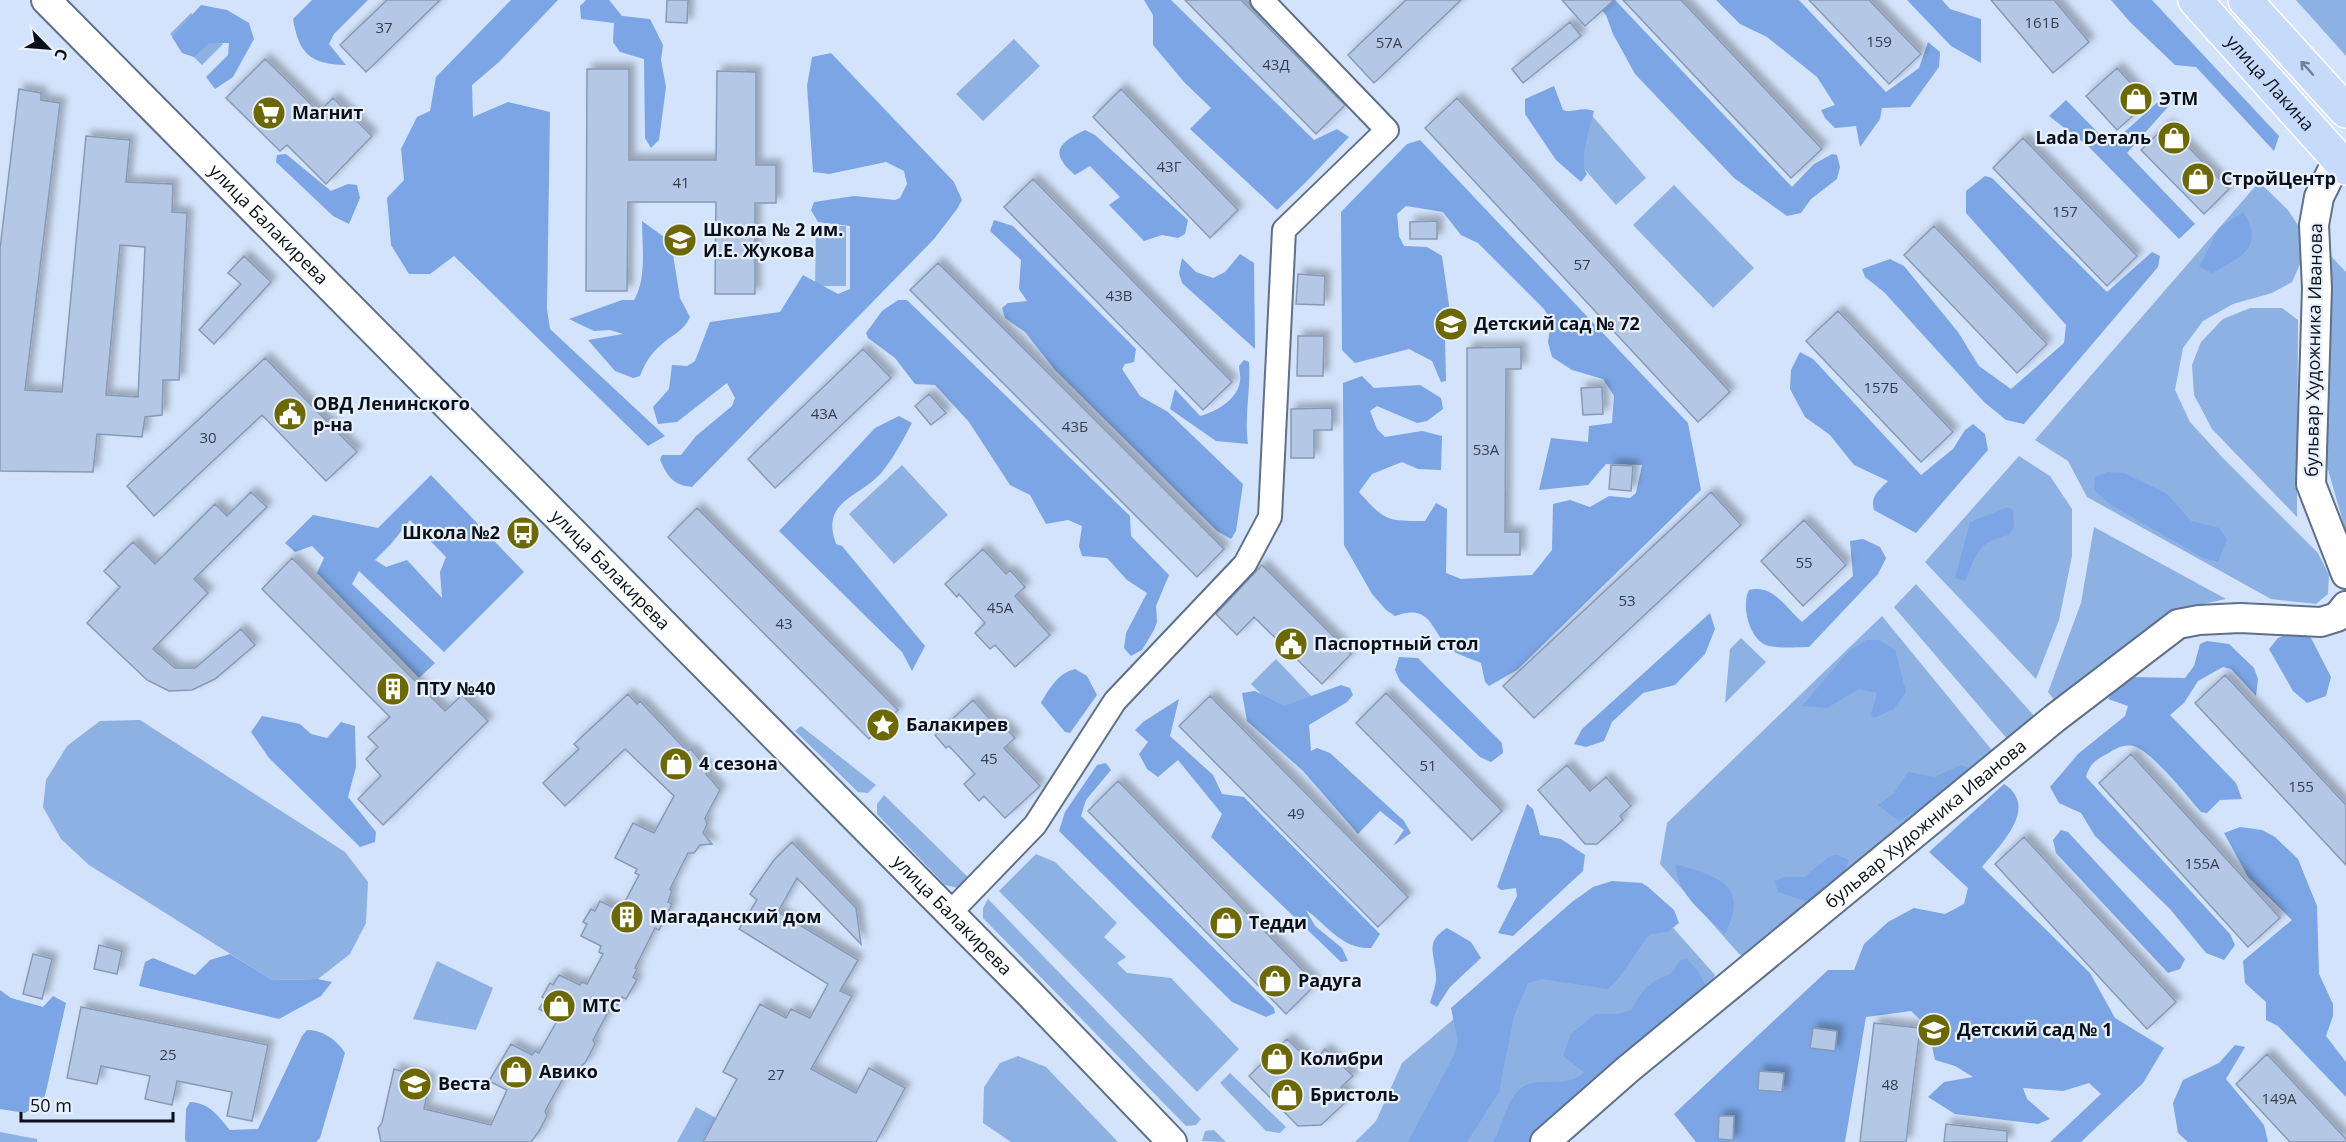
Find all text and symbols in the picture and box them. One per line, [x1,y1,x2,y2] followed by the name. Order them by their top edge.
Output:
[2025,12,2059,32] house number: 161Б
[375,17,393,37] house number: 37
[18,18,78,78] north arrow
[2221,29,2320,136] street label: улица Лакина
[1866,31,1892,51] house number: 159
[1376,32,1403,52] house number: 57А
[49,45,74,64] text: С
[1262,54,1290,74] house number: 43Д
[2300,60,2314,75] one-way arrow
[2118,81,2154,117] shop icon: ЭТМ
[2159,86,2198,110] place label: ЭТМ
[251,95,287,131] supermarket icon: Магнит
[292,100,363,124] place label: Магнит
[2156,120,2192,156] shop icon: Lada Dеталь
[2036,125,2151,149] place label: Lada Dеталь
[1157,156,1182,176] house number: 43Г
[204,158,334,289] street label: улица Балакирева
[2180,161,2216,197] shop icon: СтройЦентр
[2221,166,2336,190] place label: СтройЦентр
[672,172,690,192] house number: 41
[2052,201,2078,221] house number: 157
[703,217,843,262] place label: Школа № 2 им. И.Е. Жукова
[662,222,698,258] school or university icon: Школа № 2 им. И.Е. Жукова
[2299,223,2327,477] street label: бульвар Художника Иванова
[1573,254,1591,274] house number: 57
[1106,285,1132,305] house number: 43В
[1433,306,1469,342] school or university icon: Детский сад № 72
[1474,311,1640,335] place label: Детский сад № 72
[1864,377,1898,397] house number: 157Б
[313,391,470,436] place label: ОВД Ленинского р-на
[272,396,308,432] public building icon: ОВД Ленинского р-на
[811,403,838,423] house number: 43А
[1062,416,1088,436] house number: 43Б
[199,427,217,447] house number: 30
[1473,439,1500,459] house number: 53А
[546,504,676,635] street label: улица Балакирева
[505,515,541,551] bus stop icon: Школа №2
[402,520,500,544] place label: Школа №2
[1795,552,1813,572] house number: 55
[1618,590,1636,610] house number: 53
[987,597,1014,617] house number: 45А
[775,613,793,633] house number: 43
[1273,626,1309,662] public building icon: Паспортный стол
[1314,631,1479,655] place label: Паспортный стол
[375,671,411,707] building icon: ПТУ №40
[416,676,496,700] place label: ПТУ №40
[865,707,901,743] place icon: Балакирев
[906,712,1008,736] place label: Балакирев
[1819,734,2031,913] street label: бульвар Художника Иванова
[658,746,694,782] shop icon: 4 сезона
[980,748,998,768] house number: 45
[699,751,778,775] place label: 4 сезона
[1419,755,1437,775] house number: 51
[2288,776,2314,796] house number: 155
[1287,803,1305,823] house number: 49
[888,849,1018,980] street label: улица Балакирева
[2184,853,2220,873] house number: 155А
[609,899,645,935] building icon: Магаданский дом
[650,904,821,928] place label: Магаданский дом
[1208,905,1244,941] shop icon: Тедди
[1249,910,1307,934] place label: Тедди
[1257,963,1293,999] shop icon: Радуга
[1298,968,1362,992] place label: Радуга
[541,988,577,1024] shop icon: МТС
[582,993,621,1017] place label: МТС
[1916,1012,1952,1048] school or university icon: Детский сад № 1
[1957,1017,2113,1041] place label: Детский сад № 1
[1259,1041,1295,1077] shop icon: Колибри
[159,1044,177,1064] house number: 25
[1300,1046,1383,1070] place label: Колибри
[498,1054,534,1090] shop icon: Авико
[539,1059,598,1083] place label: Авико
[767,1064,785,1084] house number: 27
[397,1066,433,1102] school or university icon: Веста
[438,1071,491,1095] place label: Веста
[1881,1074,1899,1094] house number: 48
[1269,1077,1305,1113] shop icon: Бристоль
[1310,1082,1399,1106] place label: Бристоль
[21,1085,172,1123] scale bar
[2261,1088,2297,1108] house number: 149А
[30,1093,72,1117] text: 50 m

